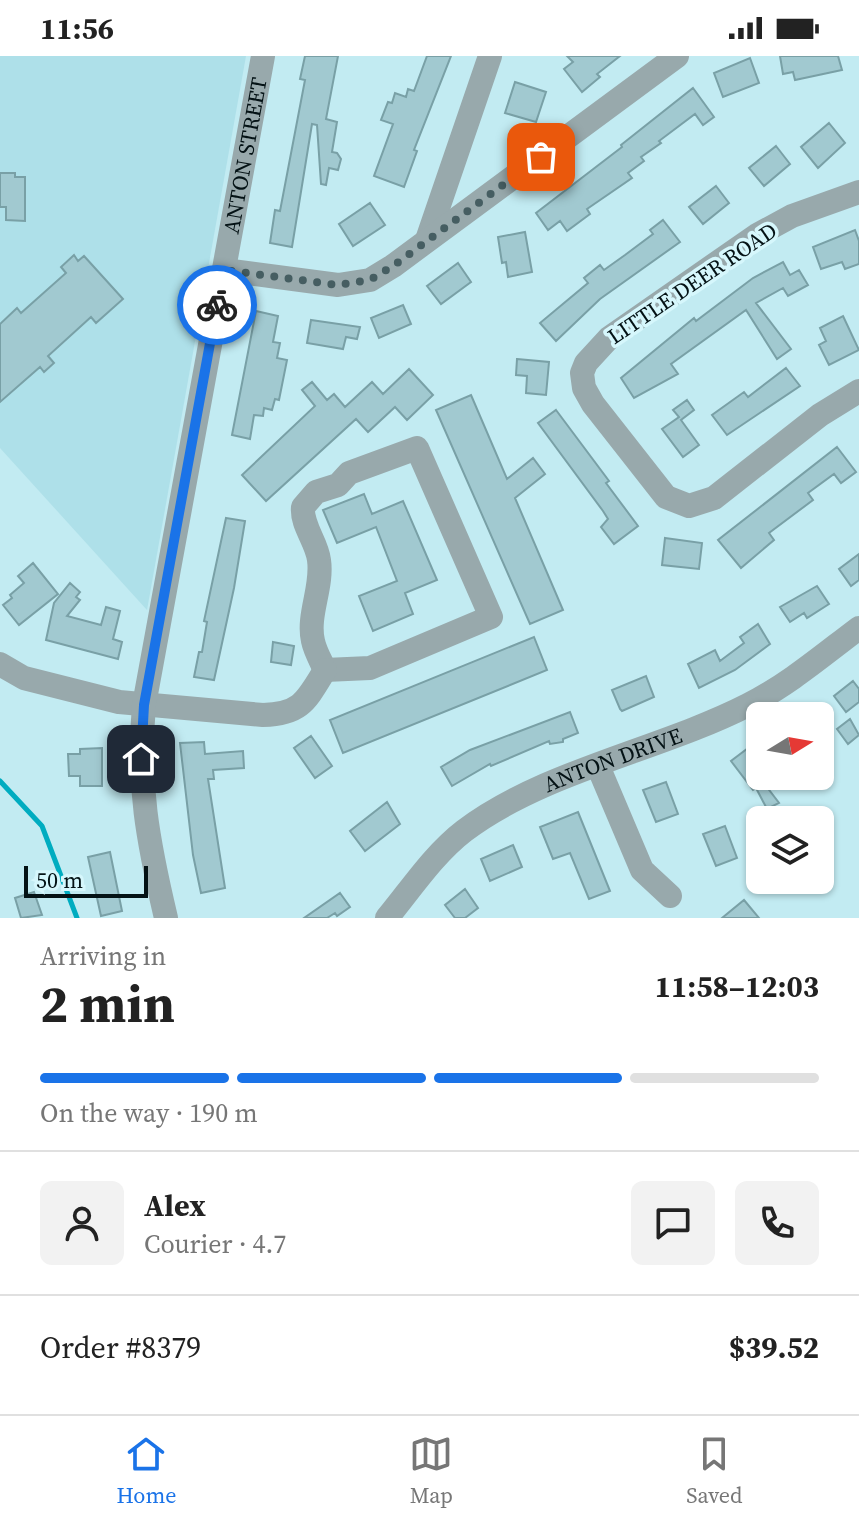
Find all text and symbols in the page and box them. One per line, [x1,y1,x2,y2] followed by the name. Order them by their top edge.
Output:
[40,8,114,49] text: 11:56
[216,75,274,236] street label: ANTON STREET
[507,123,575,191] pin
[519,135,563,179] icon: bag
[601,215,783,351] street label: LITTLE DEER ROAD
[177,265,257,345] courier
[195,283,239,327] icon: bike
[746,702,834,790] north arrow
[746,702,834,894] map controls
[539,720,686,799] street label: ANTON DRIVE
[107,725,175,793] pin
[119,737,163,781] icon: home
[746,806,834,894] button: layers
[24,862,148,898] scale bar
[36,865,83,895] text: 50 m
[40,938,166,974] text: Arriving in
[655,966,819,1007] text: 11:58–12:03
[40,968,175,1039] text: 2 min
[40,1095,258,1131] text: On the way · 190 m
[40,1181,124,1265] button: person
[631,1181,715,1265] button: chat
[735,1181,819,1265] button: phone
[144,1185,206,1226] text: Alex
[144,1226,286,1262] text: Courier · 4.7
[40,1327,201,1368] text: Order #8379
[729,1327,819,1368] text: $39.52
[116,1432,176,1510] tab: Home
[409,1432,453,1510] tab: Map
[686,1432,743,1510] tab: Saved

